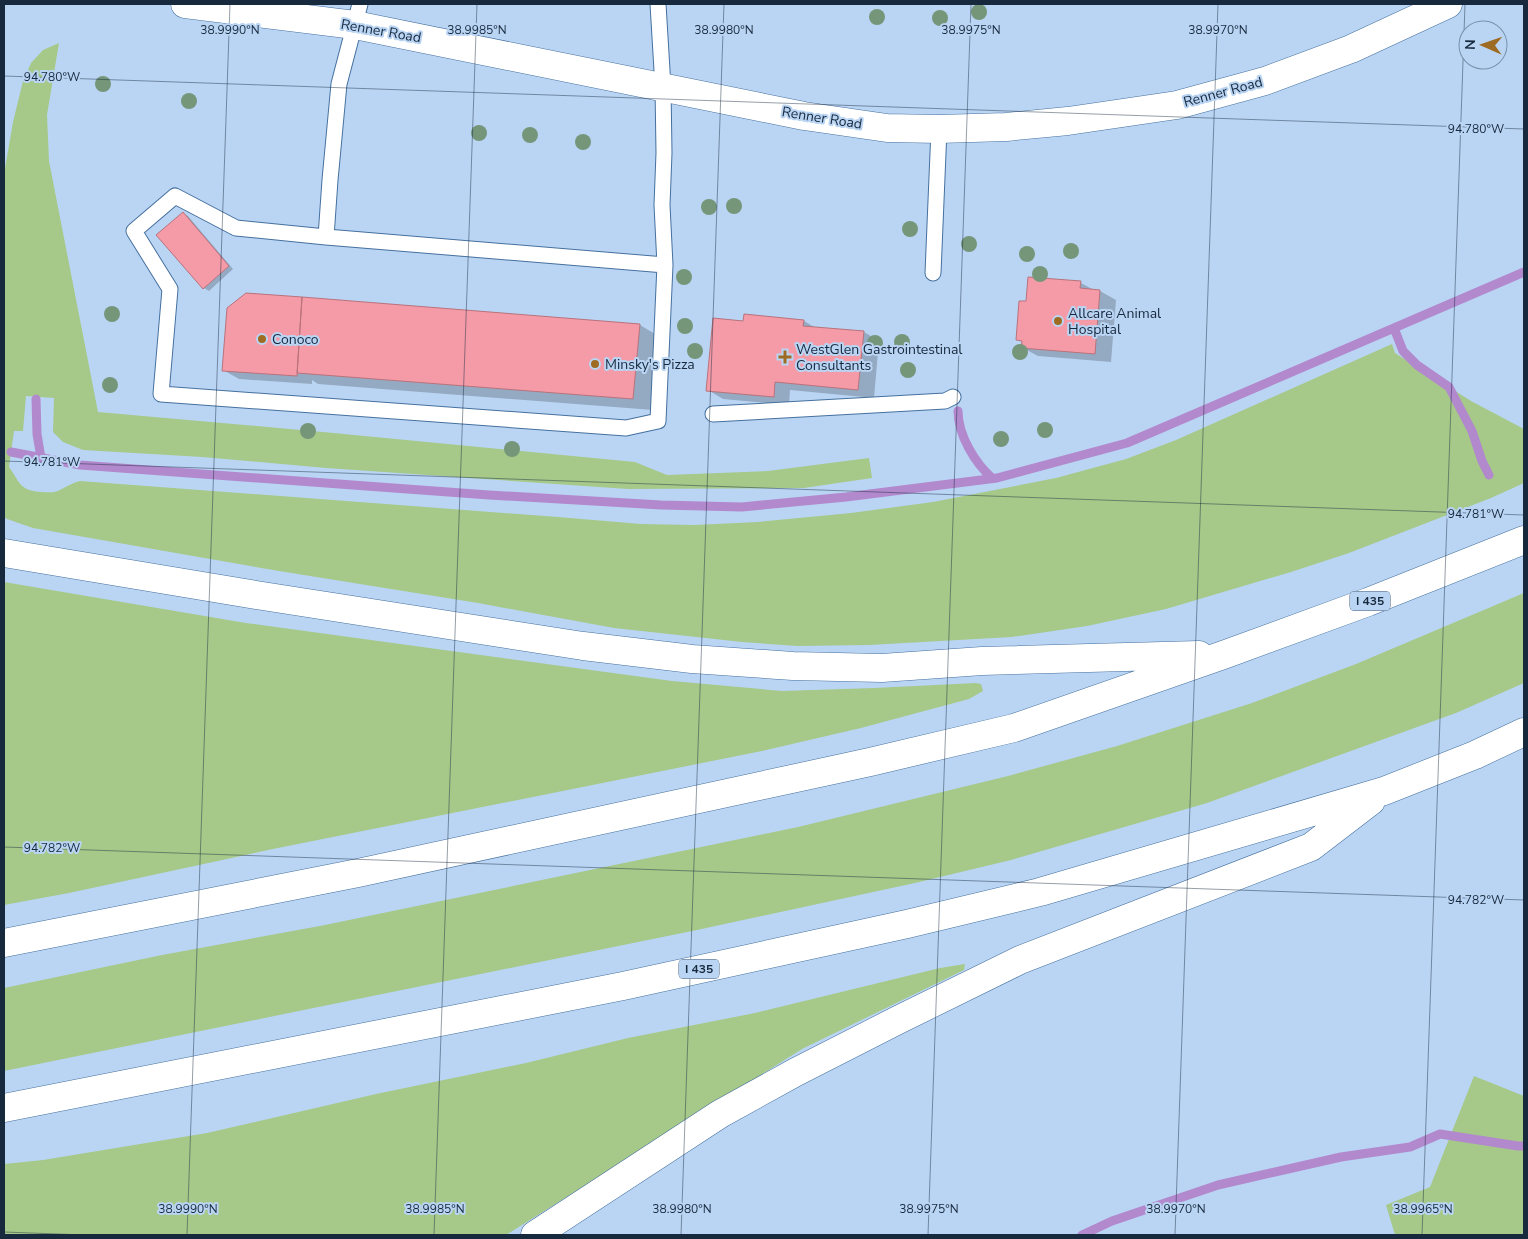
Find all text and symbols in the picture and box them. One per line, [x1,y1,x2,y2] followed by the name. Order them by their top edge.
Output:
[339,15,423,47] street label: Renner Road
[1458,20,1508,70] north arrow
[200,22,260,38] text: 38.9990°N
[447,22,507,38] text: 38.9985°N
[694,22,754,38] text: 38.9980°N
[941,22,1001,38] text: 38.9975°N
[1188,22,1248,38] text: 38.9970°N
[1461,39,1480,50] text: N
[24,69,80,85] text: 94.780°W
[1181,72,1265,112] street label: Renner Road
[780,102,864,134] street label: Renner Road
[1448,121,1504,137] text: 94.780°W
[1068,304,1162,339] place label: Allcare Animal Hospital
[1052,315,1064,327] marker: Allcare Animal Hospital
[272,330,319,349] place label: Conoco
[256,333,268,345] marker: Conoco
[796,340,963,375] place label: WestGlen Gastrointestinal Consultants
[778,350,792,364] marker: WestGlen Gastrointestinal Consultants
[605,355,695,374] place label: Minsky's Pizza
[589,358,601,370] marker: Minsky's Pizza
[24,454,80,470] text: 94.781°W
[1448,506,1504,522] text: 94.781°W
[1350,592,1390,610] road number: I 435
[24,840,80,856] text: 94.782°W
[1448,892,1504,908] text: 94.782°W
[679,960,719,979] road number: I 435
[158,1201,218,1217] text: 38.9990°N
[405,1201,465,1217] text: 38.9985°N
[652,1201,712,1217] text: 38.9980°N
[899,1201,959,1217] text: 38.9975°N
[1146,1201,1206,1217] text: 38.9970°N
[1393,1201,1453,1217] text: 38.9965°N

